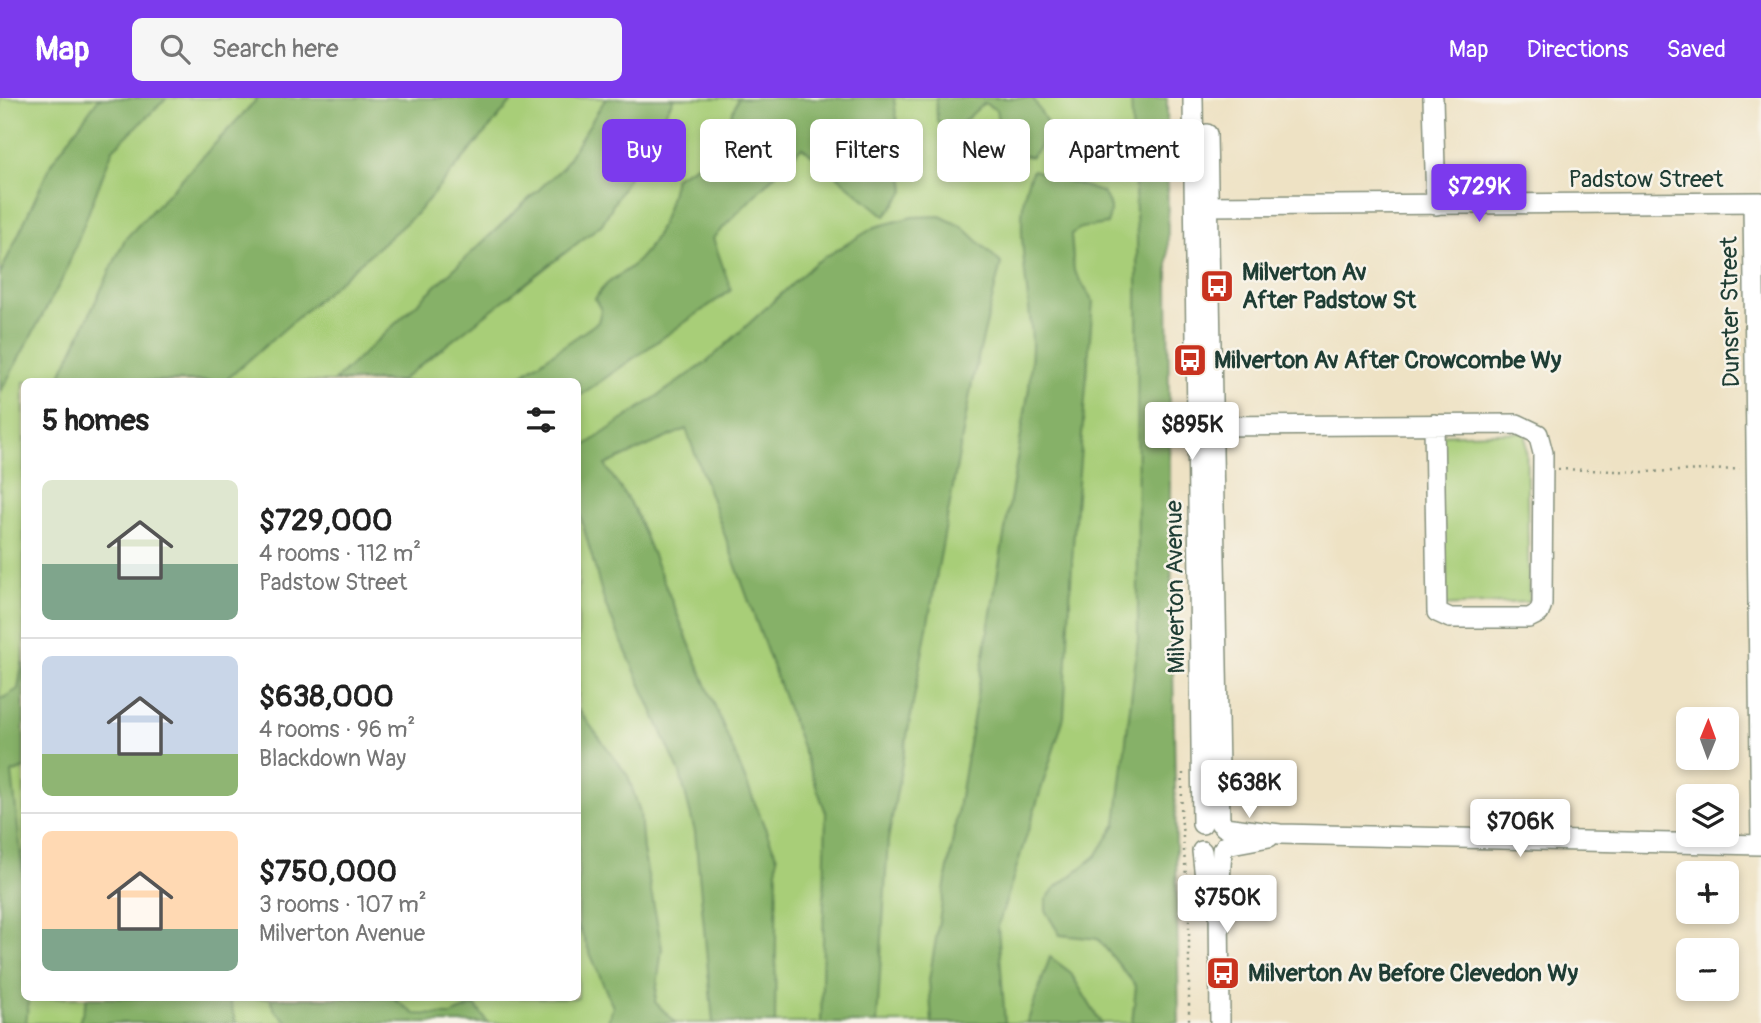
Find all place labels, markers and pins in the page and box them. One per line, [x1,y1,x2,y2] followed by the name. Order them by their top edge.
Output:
[1430,164,1528,224] pin: $729K
[1242,258,1417,315] place label: Milverton Av After Padstow St
[1198,267,1236,305] bus stop icon: Milverton Av After Padstow St
[1171,341,1209,379] bus stop icon: Milverton Av After Crowcombe Wy
[1214,346,1562,375] place label: Milverton Av After Crowcombe Wy
[1143,402,1241,462] pin: $895K
[1200,760,1298,820] pin: $638K
[1471,800,1569,859] pin: $706K
[1178,876,1276,935] pin: $750K
[1204,954,1242,992] bus stop icon: Milverton Av Before Clevedon Wy
[1248,959,1579,988] place label: Milverton Av Before Clevedon Wy

